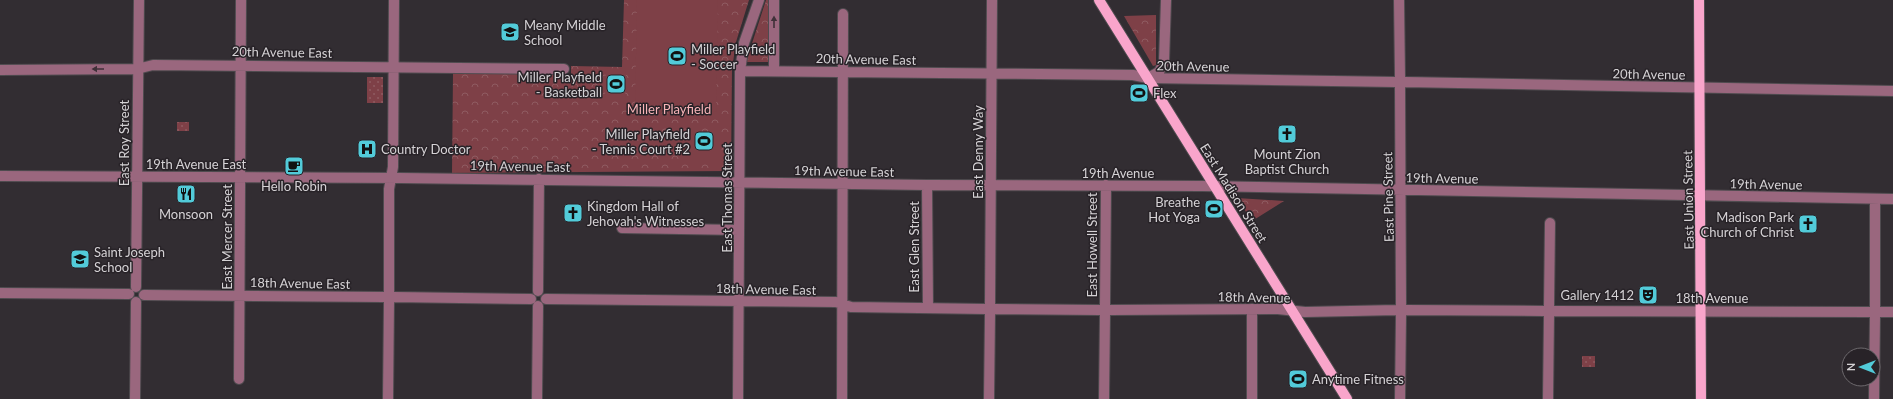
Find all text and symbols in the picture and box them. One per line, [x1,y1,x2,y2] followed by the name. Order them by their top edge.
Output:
[771,15,777,28] one-way arrow
[524,17,606,48] place label: Meany Middle School
[499,21,521,43] school or university icon: Meany Middle School
[691,41,775,72] place label: Miller Playfield - Soccer
[232,43,333,61] street label: 20th Avenue East
[666,45,688,67] sports icon: Miller Playfield - Soccer
[816,50,917,68] street label: 20th Avenue East
[1156,57,1230,75] street label: 20th Avenue
[1612,65,1686,83] street label: 20th Avenue
[92,66,104,73] one-way arrow
[518,69,602,100] place label: Miller Playfield - Basketball
[605,73,627,95] sports icon: Miller Playfield - Basketball
[1128,82,1150,104] sports icon: Flex
[1153,85,1177,101] place label: Flex
[116,99,132,186] street label: East Roy Street
[627,101,711,117] park label: Miller Playfield
[970,105,986,199] street label: East Denny Way
[1276,123,1298,145] church icon: Mount Zion Baptist Church
[592,126,690,157] place label: Miller Playfield - Tennis Court #2
[693,130,715,152] sports icon: Miller Playfield - Tennis Court #2
[356,138,378,160] hospital icon: Country Doctor
[1197,140,1271,246] street label: East Madison Street
[381,141,471,157] place label: Country Doctor
[719,143,735,253] street label: East Thomas Street
[1245,146,1329,177] place label: Mount Zion Baptist Church
[1679,150,1697,250] street label: East Union Street
[1379,151,1397,242] street label: East Pine Street
[283,155,305,177] cafe icon: Hello Robin
[146,156,247,172] street label: 19th Avenue East
[470,157,571,175] street label: 19th Avenue East
[794,162,895,180] street label: 19th Avenue East
[1082,165,1155,181] street label: 19th Avenue
[1405,169,1479,187] street label: 19th Avenue
[1729,175,1803,193] street label: 19th Avenue
[261,178,327,194] place label: Hello Robin
[175,183,197,205] restaurant icon: Monsoon
[219,184,235,290] street label: East Mercer Street
[1084,192,1100,298] street label: East Howell Street
[1148,194,1200,225] place label: Breathe Hot Yoga
[587,198,704,229] place label: Kingdom Hall of Jehovah's Witnesses
[1203,198,1225,220] sports icon: Breathe Hot Yoga
[906,201,922,293] street label: East Glen Street
[562,202,584,224] church icon: Kingdom Hall of Jehovah's Witnesses
[159,206,213,222] place label: Monsoon
[1701,209,1794,240] place label: Madison Park Church of Christ
[1797,213,1819,235] church icon: Madison Park Church of Christ
[94,244,165,275] place label: Saint Joseph School
[69,248,91,270] school or university icon: Saint Joseph School
[250,274,351,292] street label: 18th Avenue East
[716,280,817,298] street label: 18th Avenue East
[1637,284,1659,306] theatre icon: Gallery 1412
[1560,287,1634,303] place label: Gallery 1412
[1217,288,1291,306] street label: 18th Avenue
[1676,290,1749,306] street label: 18th Avenue
[1841,347,1881,387] north arrow
[1844,363,1857,371] text: N
[1287,368,1309,390] sports icon: Anytime Fitness
[1312,371,1404,387] place label: Anytime Fitness

